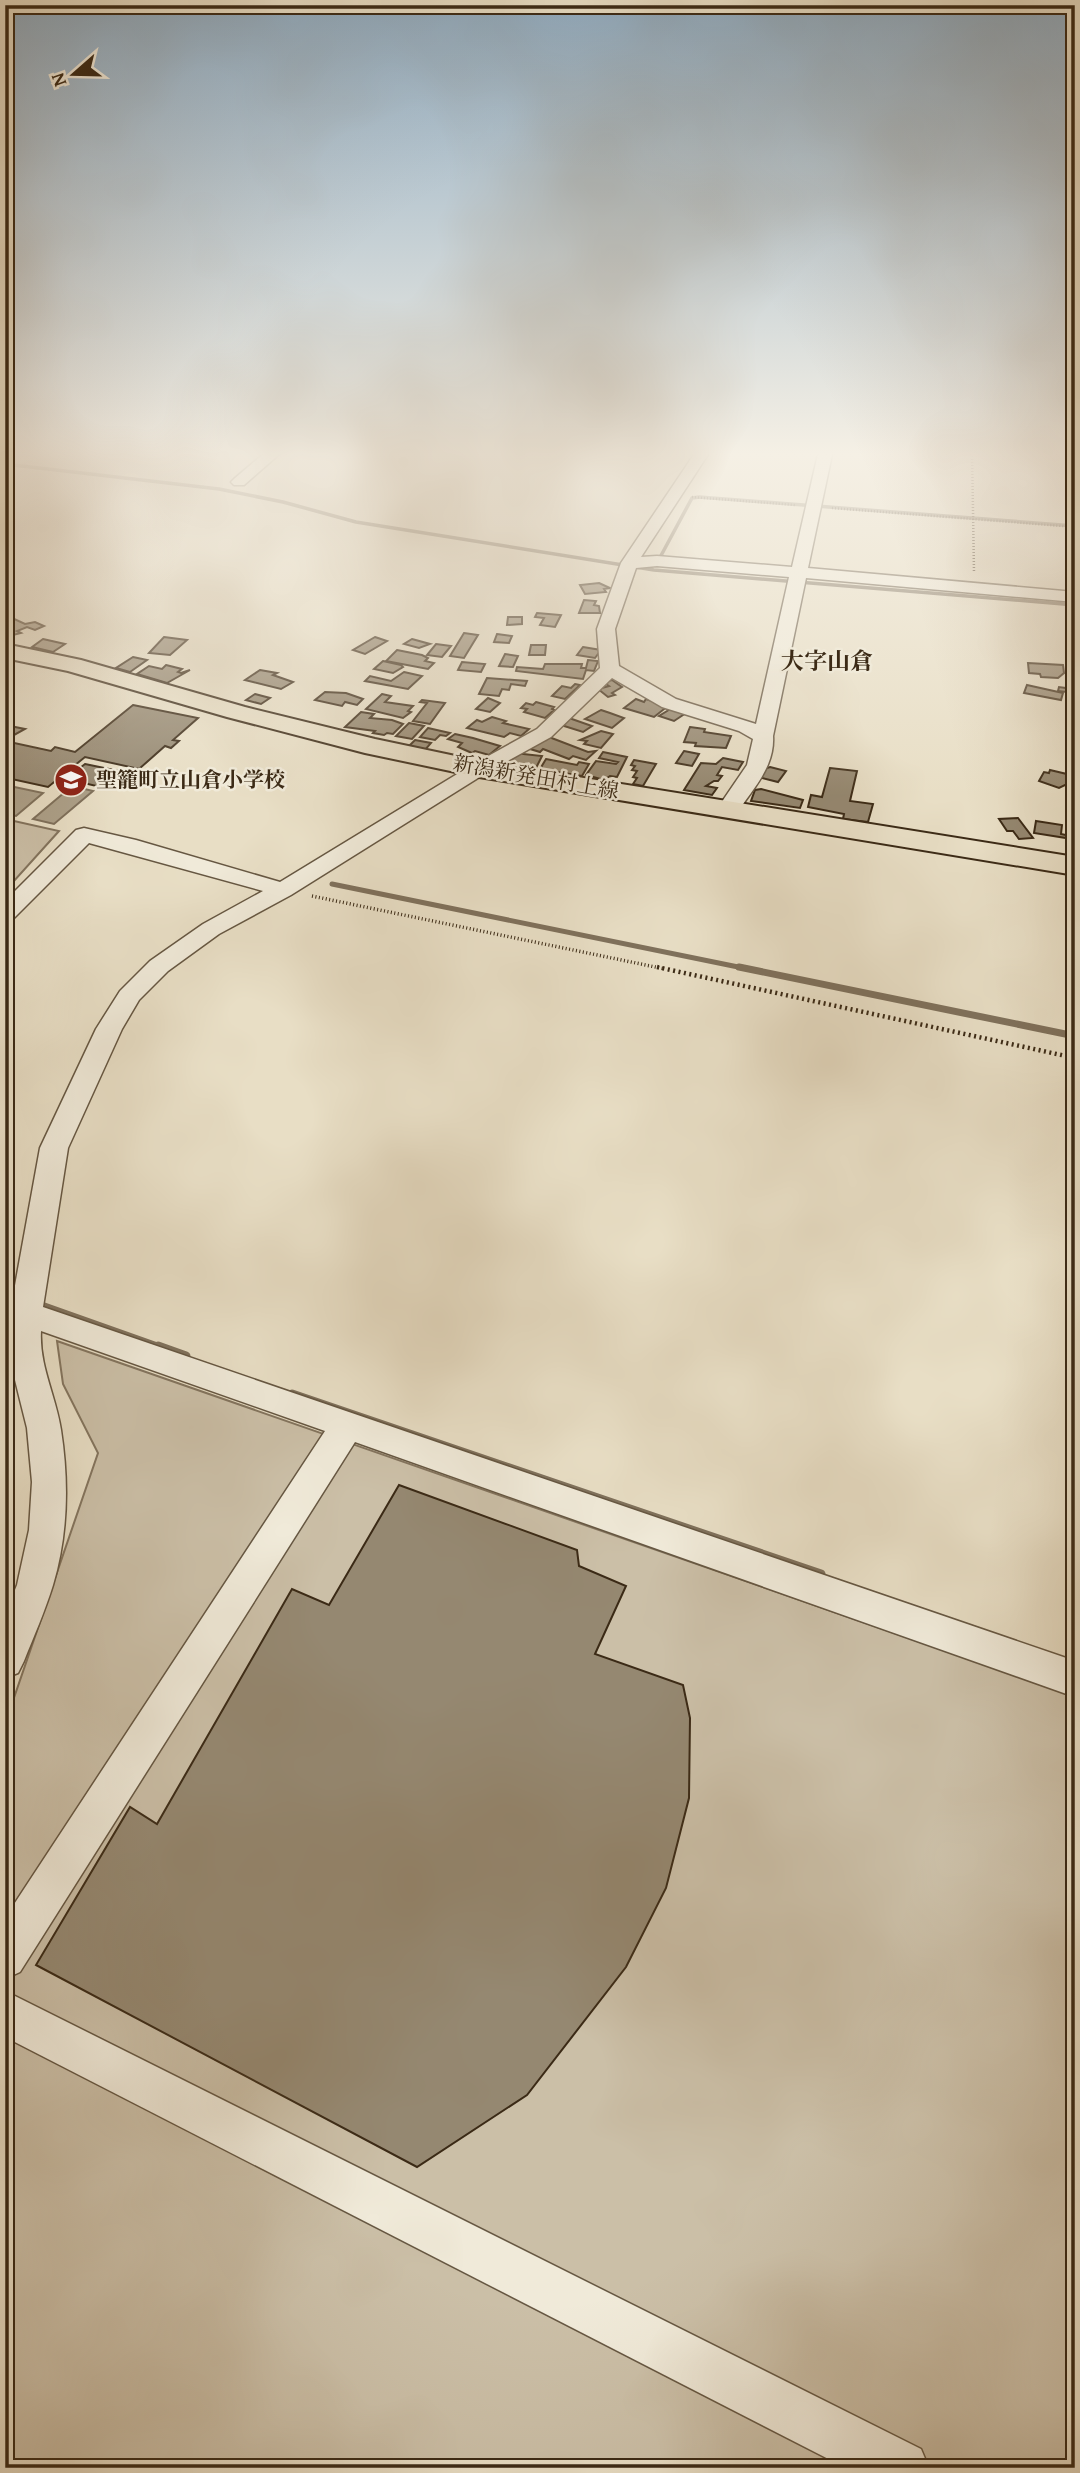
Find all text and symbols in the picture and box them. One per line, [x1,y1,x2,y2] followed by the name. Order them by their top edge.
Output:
[38,38,108,108] north arrow
[43,69,73,91] text: N
[781,644,873,677] district label: 大字山倉
[451,747,622,806] street label: 新潟新発田村上線
[52,761,90,799] school or university icon: 聖籠町立山倉小学校
[96,764,285,795] place label: 聖籠町立山倉小学校

